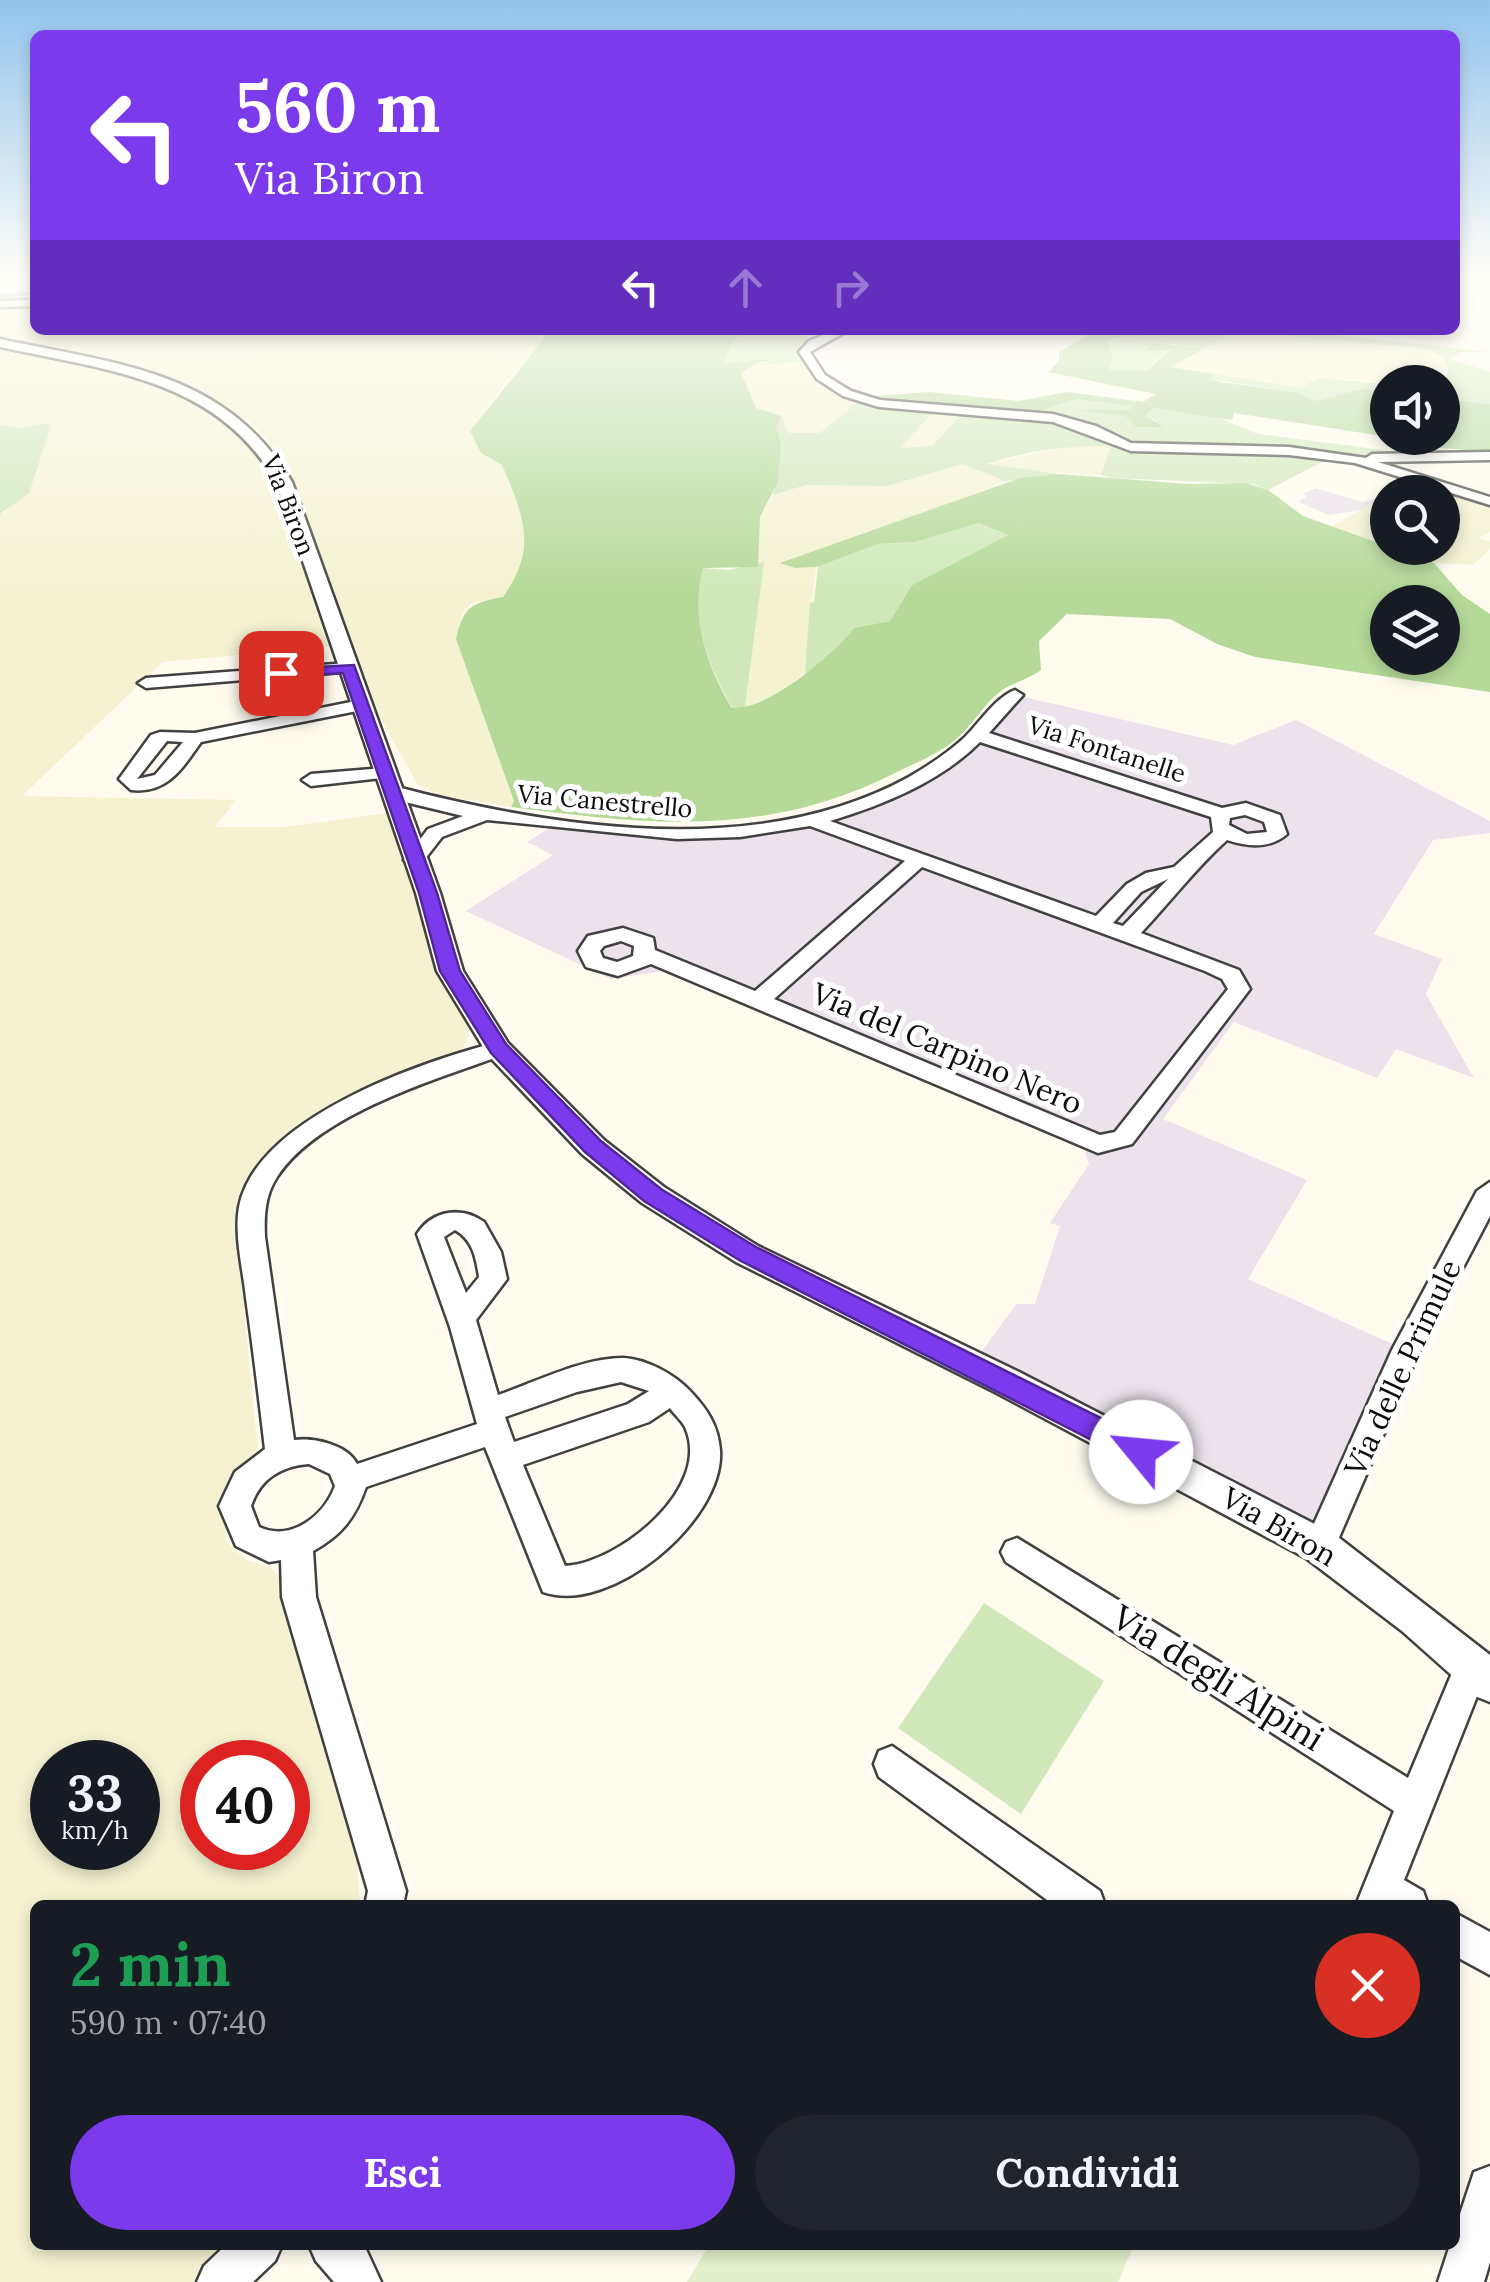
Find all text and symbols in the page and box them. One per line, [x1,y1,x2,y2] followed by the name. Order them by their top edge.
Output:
[235,62,440,151] text: 560 m
[70,70,200,200] icon: left
[235,149,425,206] text: Via Biron
[613,260,668,315] icon: left
[718,260,773,315] icon: ahead
[823,260,878,315] icon: right
[1370,365,1460,675] map controls
[1370,365,1460,455] button: sound
[255,449,323,560] street label: Via Biron
[1370,475,1460,565] button: search
[1370,585,1460,675] button: layers
[239,631,324,716] pin
[254,646,309,701] icon: arrive
[1023,708,1190,790] street label: Via Fontanelle
[515,777,694,825] street label: Via Canestrello
[806,974,1088,1122] street label: Via del Carpino Nero
[1335,1253,1469,1483] street label: Via delle Primule
[1089,1400,1193,1504] position arrow
[1214,1478,1344,1574] street label: Via Biron
[1103,1594,1333,1761] street label: Via degli Alpini
[180,1740,310,1870] speed limit sign: 40
[67,1761,123,1825] text: 33
[61,1814,129,1846] text: km/h
[70,1926,231,2002] text: 2 min
[1315,1933,1420,2038] button: close
[70,2002,267,2043] text: 590 m · 07:40
[70,2115,735,2230] button: Esci
[755,2115,1420,2230] button: Condividi

